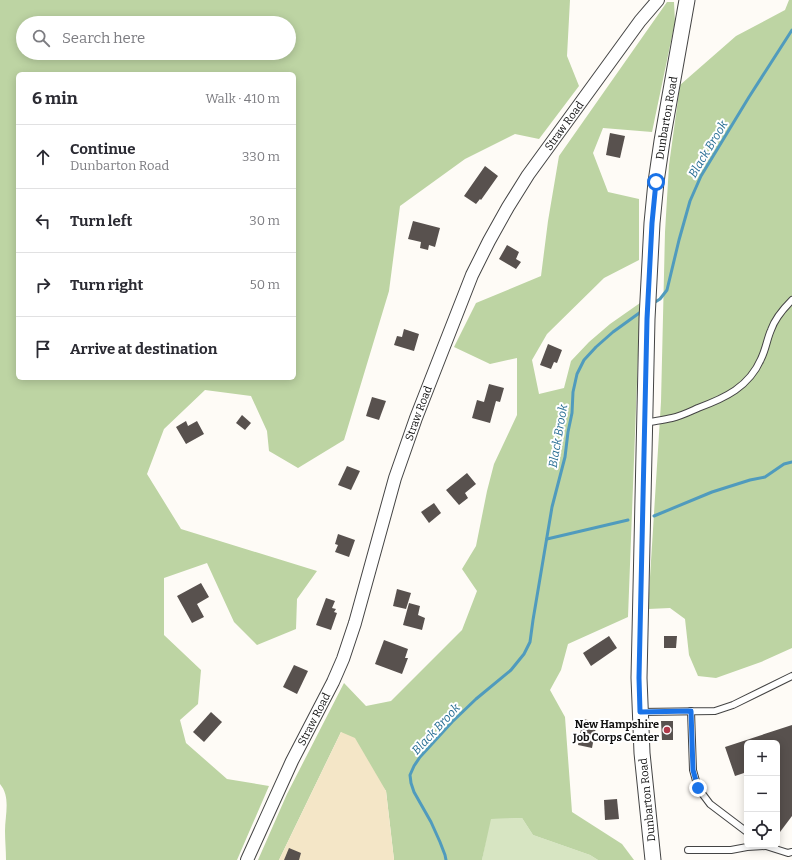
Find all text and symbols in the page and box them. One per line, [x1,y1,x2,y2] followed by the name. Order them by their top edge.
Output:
[16,16,296,60] search box
[30,27,52,49] icon: search
[62,29,145,47] text: Search here
[653,75,680,160] street label: Dunbarton Road
[32,88,78,109] text: 6 min
[205,91,280,106] text: Walk · 410 m
[542,98,587,153] street label: Straw Road
[686,118,731,180] water label: Black Brook
[70,140,136,158] text: Continue
[32,146,54,168] icon: ahead
[242,149,280,164] text: 330 m
[70,158,169,173] text: Dunbarton Road
[647,173,665,191] route start
[32,210,54,232] icon: left
[70,212,132,230] text: Turn left
[249,213,280,228] text: 30 m
[32,274,54,296] icon: right
[70,276,143,294] text: Turn right
[250,277,280,292] text: 50 m
[32,338,54,360] icon: arrive
[70,340,217,358] text: Arrive at destination
[403,384,435,443] street label: Straw Road
[546,403,571,469] water label: Black Brook
[295,690,333,748] street label: Straw Road
[409,700,463,757] water label: Black Brook
[572,718,660,744] place label: New Hampshire Job Corps Center
[662,725,672,735] marker: New Hampshire Job Corps Center
[744,740,780,848] map controls
[744,740,780,776] button: +
[637,757,658,842] street label: Dunbarton Road
[744,776,780,812] button: −
[689,779,707,797] route end
[744,812,780,848] button: locate

